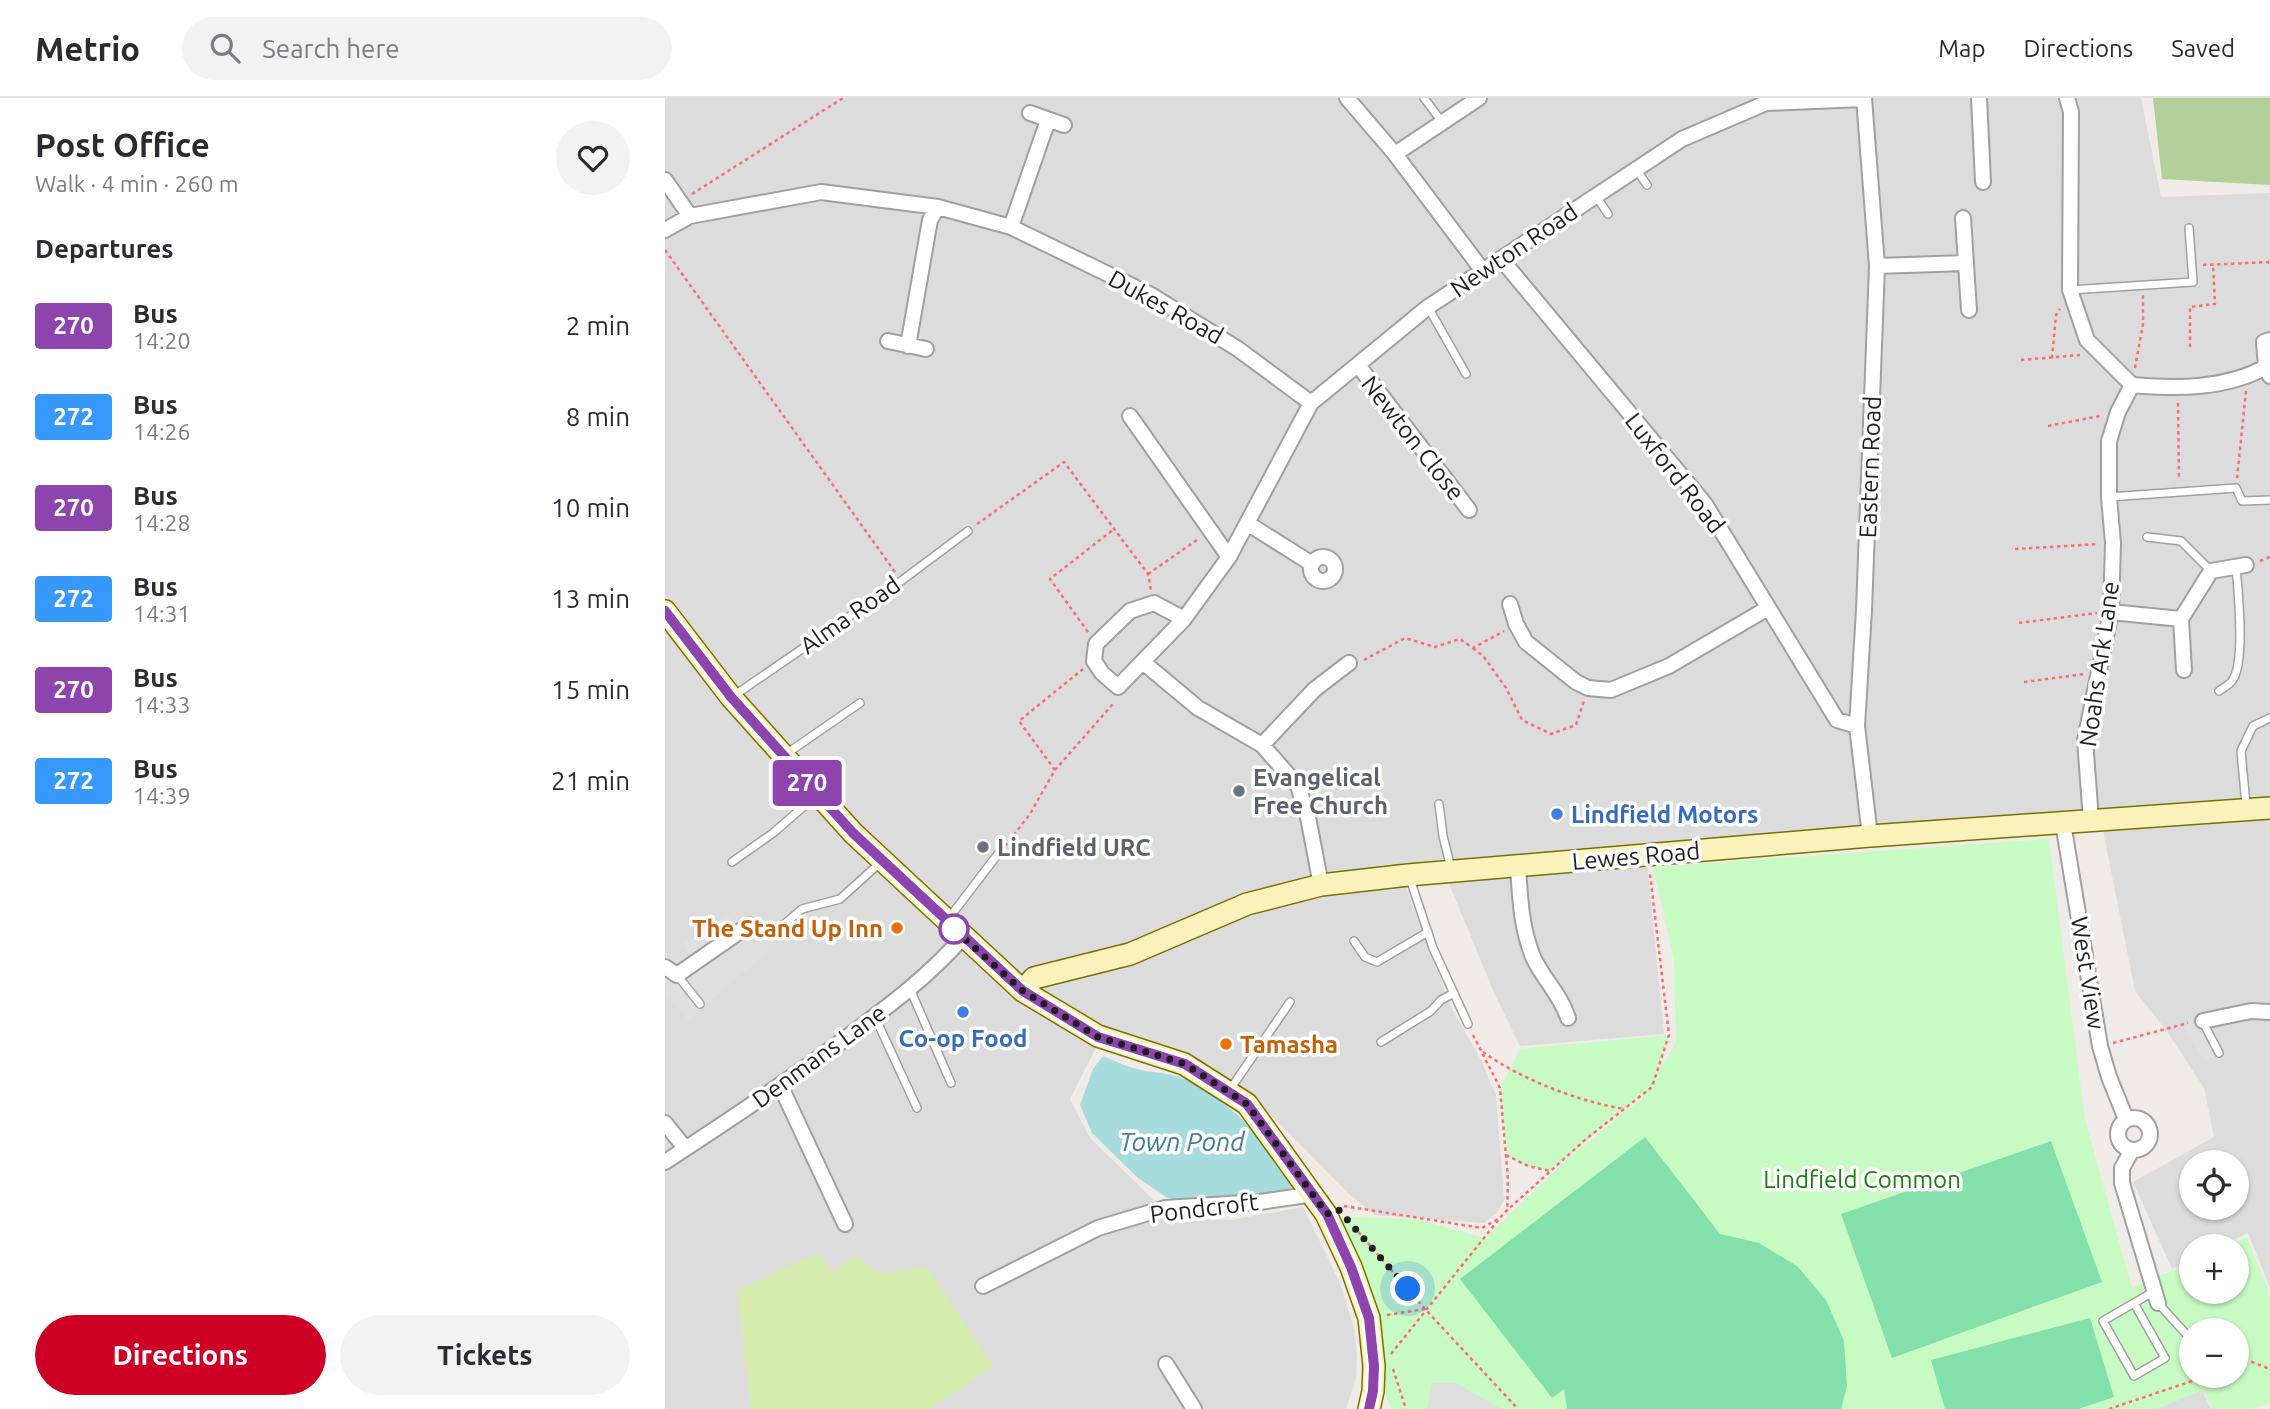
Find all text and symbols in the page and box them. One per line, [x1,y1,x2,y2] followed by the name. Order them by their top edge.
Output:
[182,17,672,80] search box
[206,29,244,67] icon: search
[35,30,140,67] text: Metrio
[262,34,400,63] text: Search here
[1938,35,1985,62] text: Map
[2023,35,2133,62] text: Directions
[2171,35,2235,62] text: Saved
[556,121,630,195] button: heart
[35,126,210,163] text: Post Office
[35,171,239,196] text: Walk · 4 min · 260 m
[1446,198,1582,302] street label: Newton Road
[35,234,173,263] text: Departures
[1104,264,1228,350] street label: Dukes Road
[133,299,178,328] text: Bus
[566,311,630,340] text: 2 min
[53,312,94,339] text: 270
[133,328,191,353] text: 14:20
[1356,370,1470,506] street label: Newton Close
[133,390,178,419] text: Bus
[1854,395,1886,539] street label: Eastern Road
[566,402,630,431] text: 8 min
[53,403,94,430] text: 272
[1620,408,1730,538] street label: Luxford Road
[133,419,191,444] text: 14:26
[133,481,178,510] text: Bus
[551,493,630,522] text: 10 min
[53,494,94,521] text: 270
[133,510,191,535] text: 14:28
[795,571,905,659] street label: Alma Road
[133,572,178,601] text: Bus
[2074,579,2124,749] street label: Noahs Ark Lane
[551,584,630,613] text: 13 min
[53,585,94,612] text: 272
[133,601,191,626] text: 14:31
[133,663,178,692] text: Bus
[551,675,630,704] text: 15 min
[53,676,94,703] text: 270
[133,692,191,717] text: 14:33
[133,754,178,783] text: Bus
[767,760,847,806] line badge: 270
[1253,764,1388,819] place label: Evangelical Free Church
[551,766,630,795] text: 21 min
[53,767,94,794] text: 272
[787,769,827,796] text: 270
[133,783,191,808] text: 14:39
[1231,783,1247,799] marker: Evangelical Free Church
[1571,801,1758,828] place label: Lindfield Motors
[1549,806,1565,822] marker: Lindfield Motors
[997,834,1150,861] place label: Lindfield URC
[1571,837,1701,875] street label: Lewes Road
[975,839,991,855] marker: Lindfield URC
[939,914,969,944] unlabelled marker
[692,915,883,942] place label: The Stand Up Inn
[2066,915,2110,1032] street label: West View
[889,920,905,936] marker: The Stand Up Inn
[747,999,891,1113] street label: Denmans Lane
[955,1004,971,1020] marker: Co-op Food
[899,1025,1027,1052] place label: Co-op Food
[1240,1031,1338,1058] place label: Tamasha
[1218,1036,1234,1052] marker: Tamasha
[1119,1127,1246,1156] water label: Town Pond
[2179,1150,2249,1388] map controls
[2179,1150,2249,1220] button: locate
[1763,1166,1961,1193] park label: Lindfield Common
[1148,1188,1260,1228] street label: Pondcroft
[2179,1234,2249,1304] button: +
[1390,1271,1425,1306] your location
[35,1315,326,1395] button: Directions
[340,1315,630,1395] button: Tickets
[2179,1318,2249,1388] button: −

